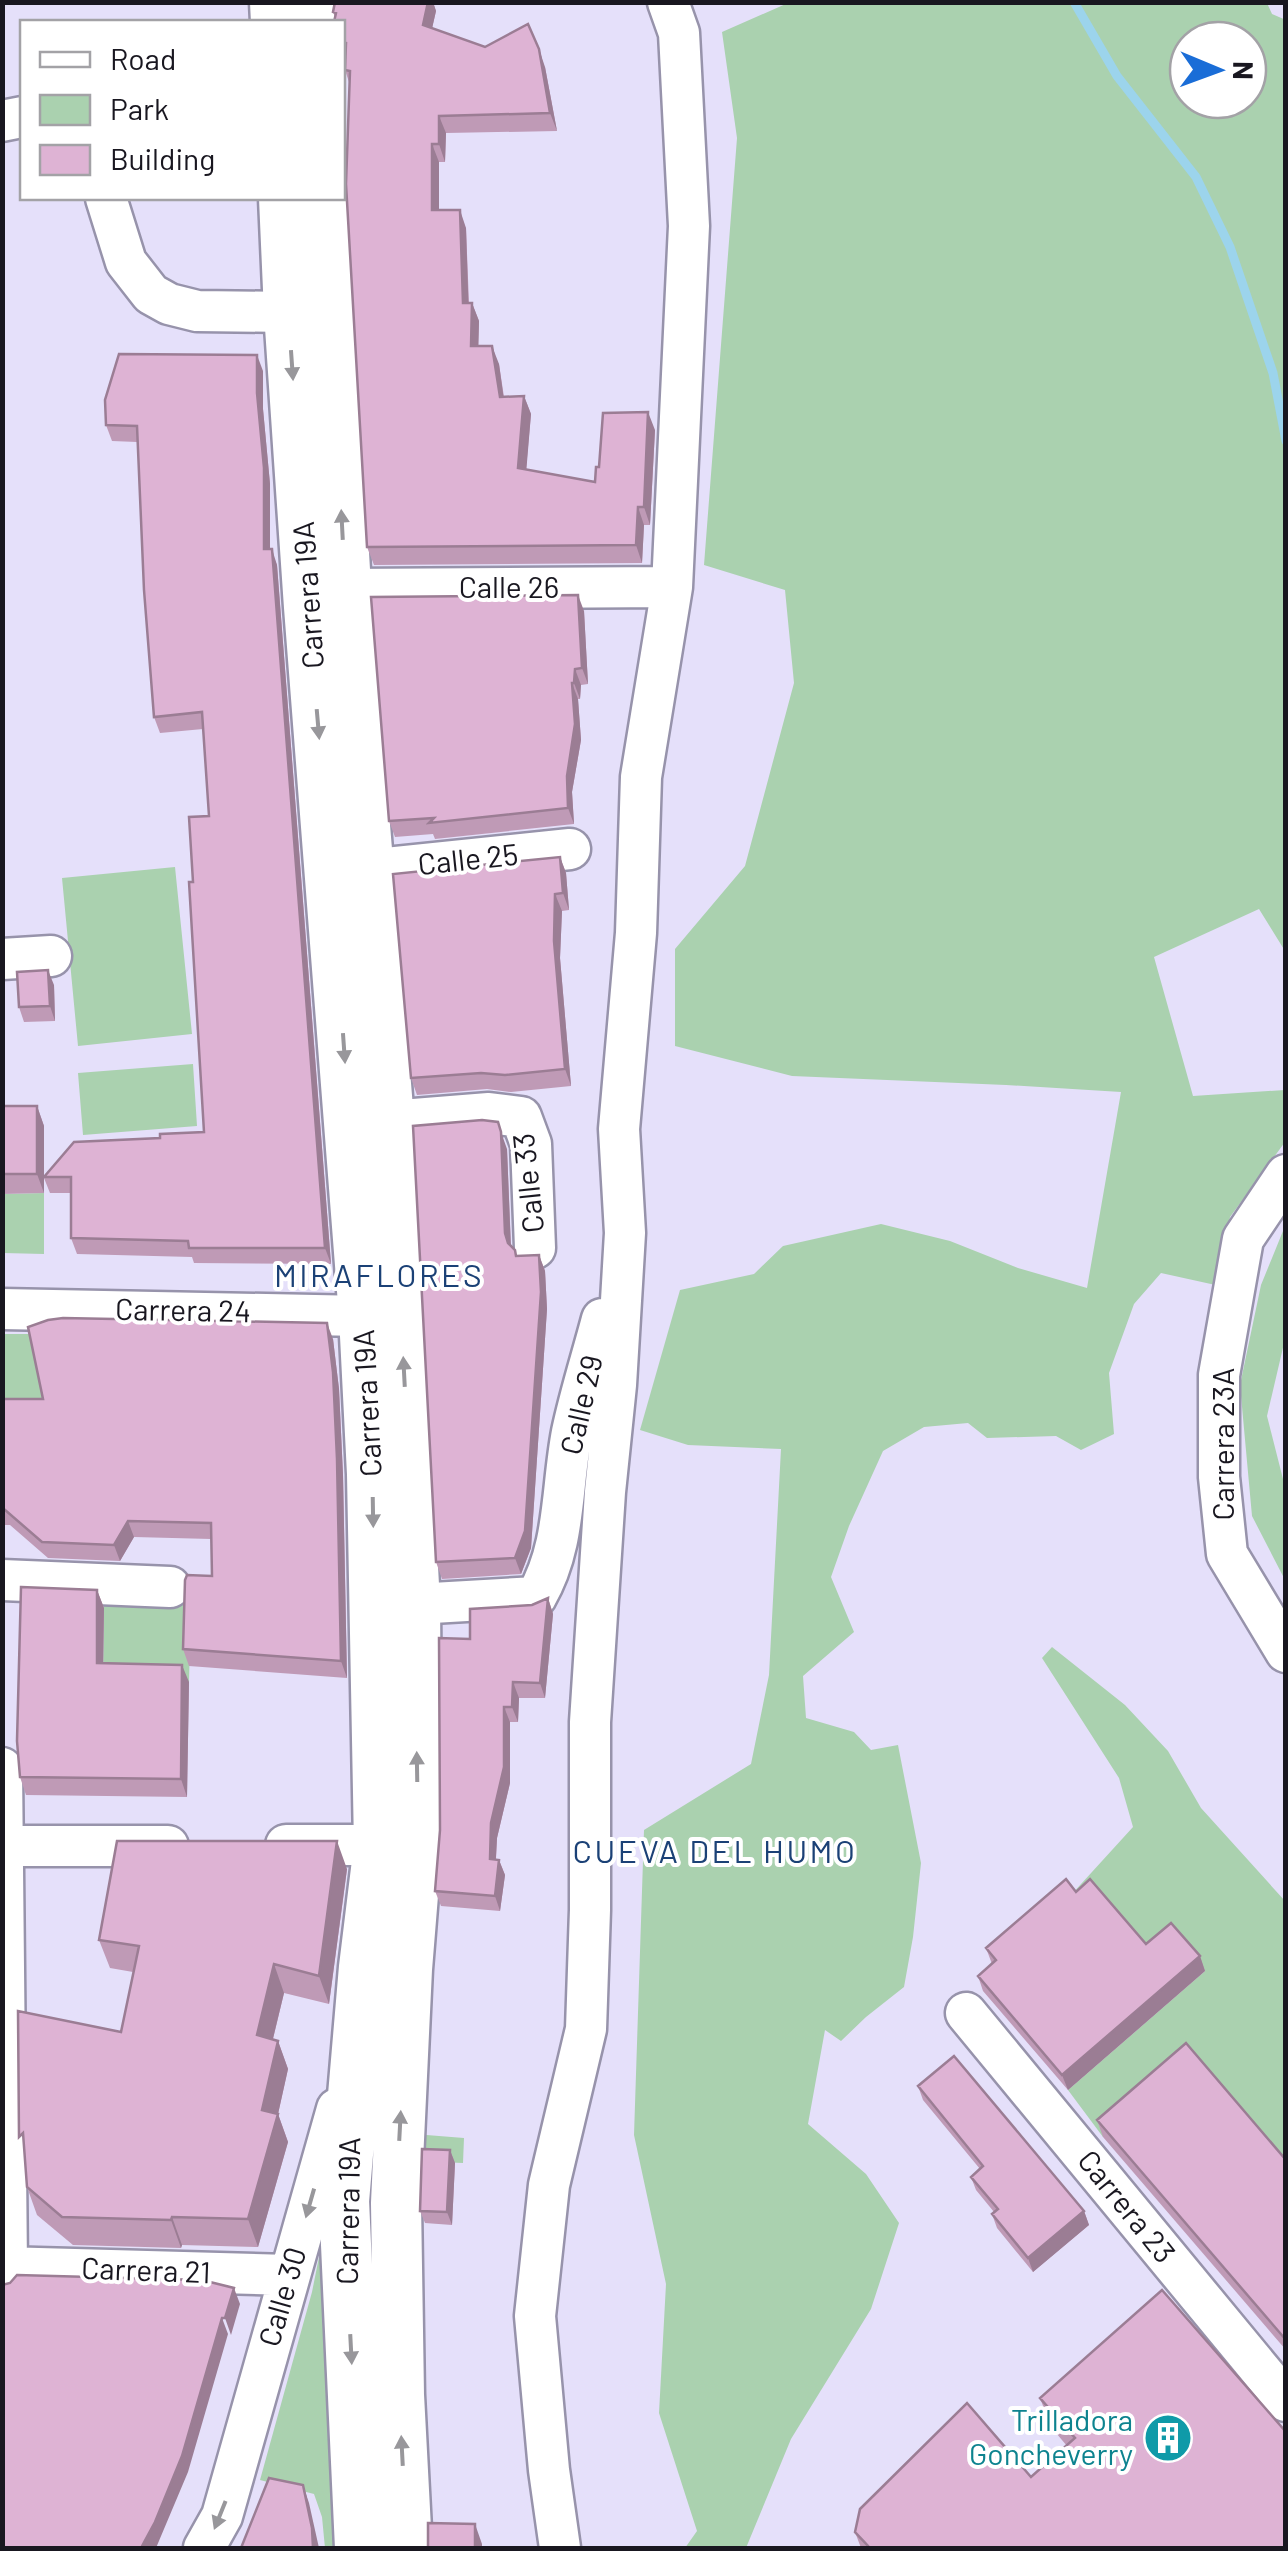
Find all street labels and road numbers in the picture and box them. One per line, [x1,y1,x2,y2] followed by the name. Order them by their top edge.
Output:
[284,520,330,670] street label: Carrera 19A
[459,568,559,604] street label: Calle 26
[416,835,520,881] street label: Calle 25
[504,1132,550,1235] street label: Calle 33
[115,1290,251,1328] street label: Carrera 24
[344,1328,388,1478] street label: Carrera 19A
[551,1351,609,1458] street label: Calle 29
[1204,1368,1240,1520] street label: Carrera 23A
[328,2137,366,2285] street label: Carrera 19A
[1071,2142,1184,2269] street label: Carrera 23
[250,2243,312,2350] street label: Calle 30
[81,2249,211,2289] street label: Carrera 21

